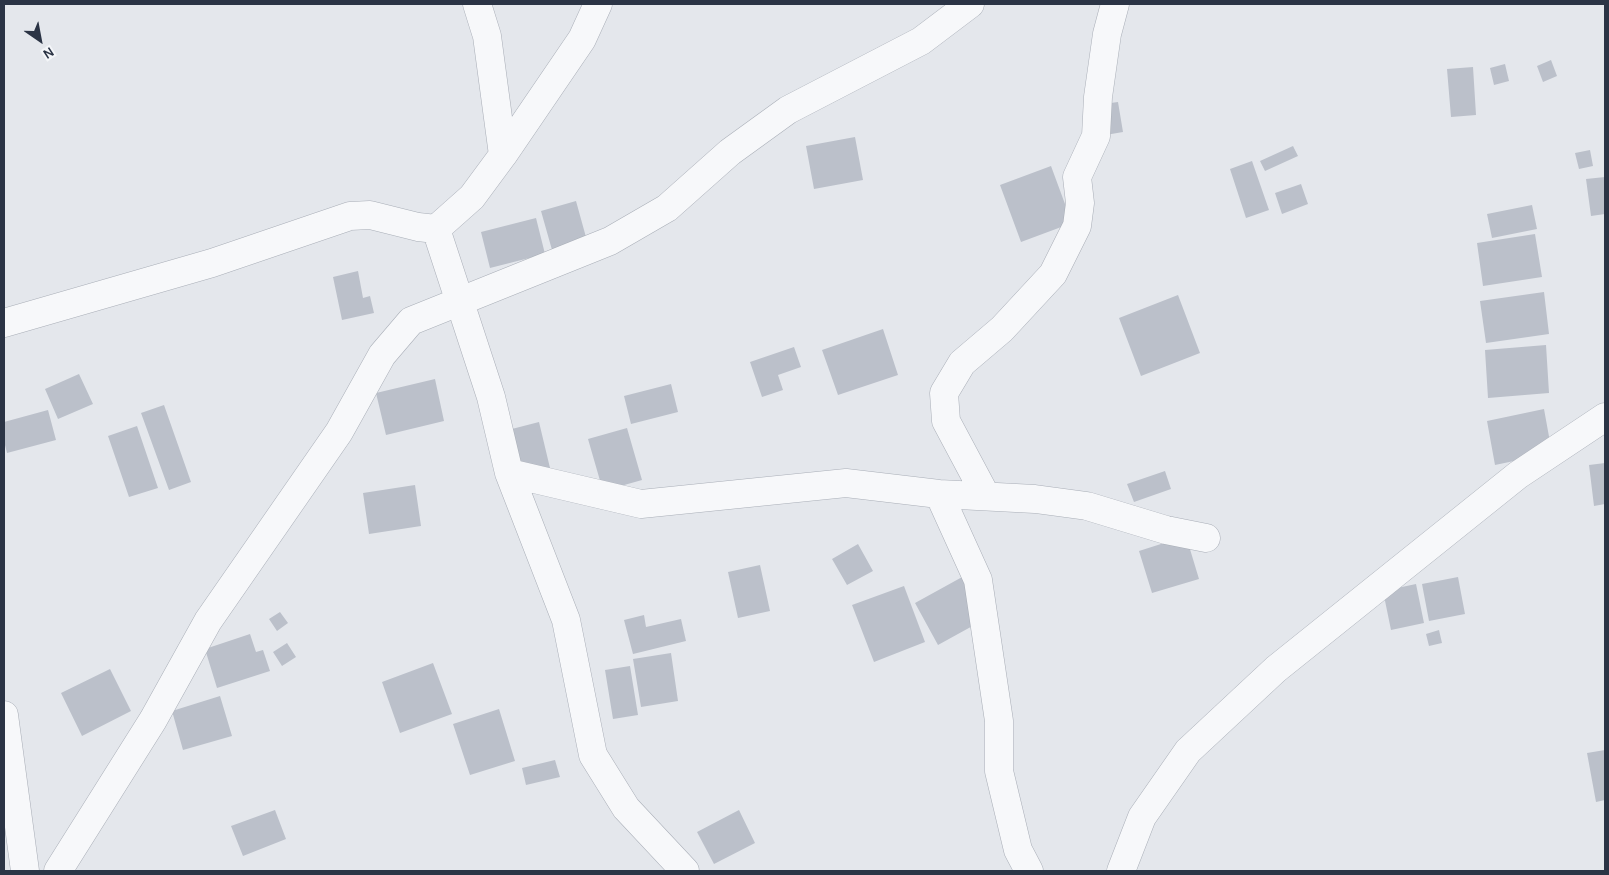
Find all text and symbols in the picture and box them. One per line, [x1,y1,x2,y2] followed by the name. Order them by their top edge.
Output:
[15,15,65,65] north arrow
[40,43,57,63] text: N

